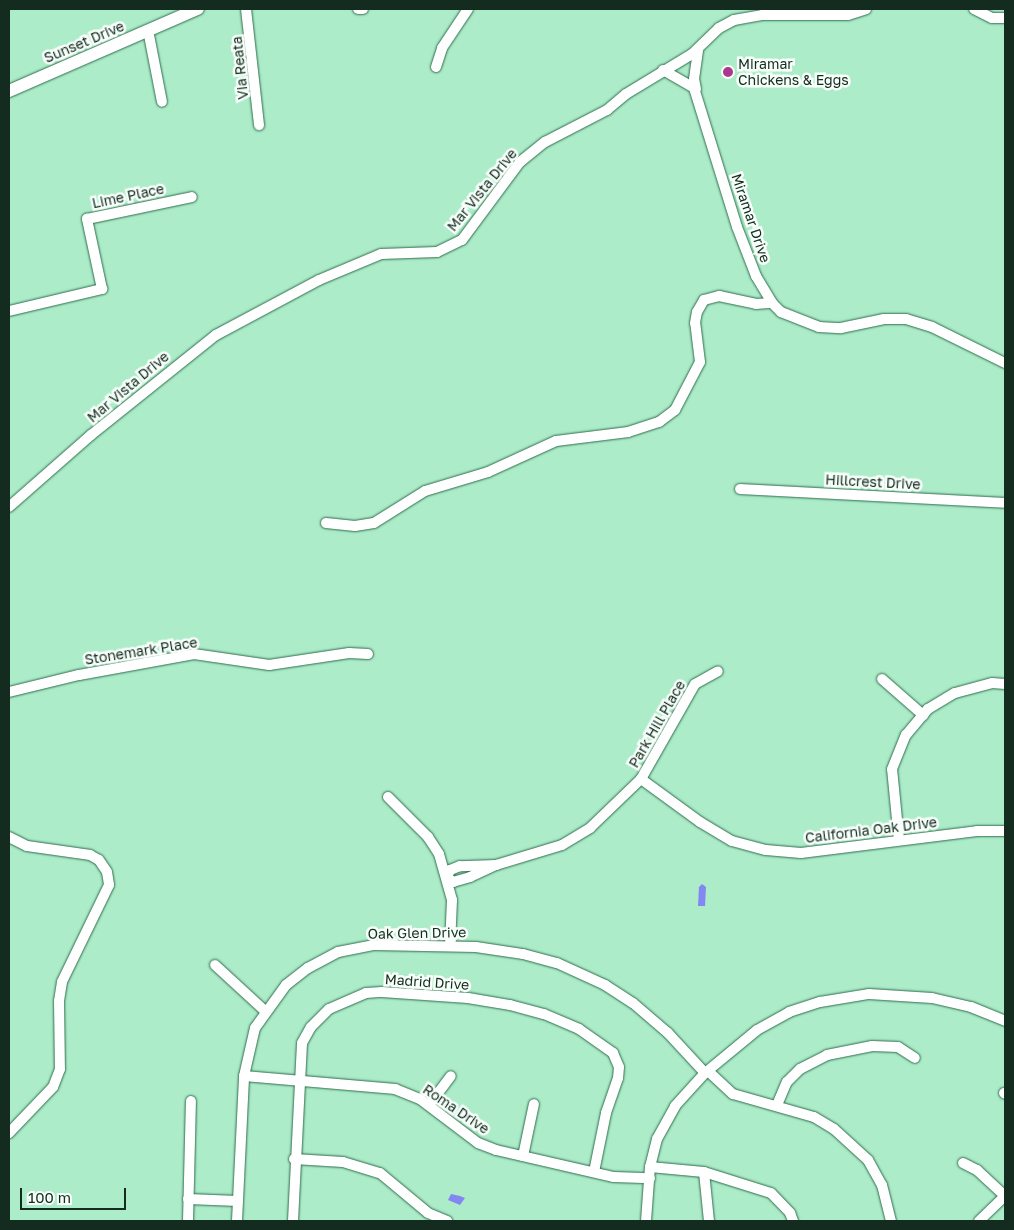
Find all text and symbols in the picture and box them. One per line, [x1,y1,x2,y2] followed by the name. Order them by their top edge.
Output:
[41,18,127,66] street label: Sunset Drive
[228,36,252,100] street label: Via Reata
[738,56,849,88] place label: Miramar Chickens & Eggs
[722,66,734,78] marker: Miramar Chickens & Eggs
[444,145,520,235] street label: Mar Vista Drive
[728,171,774,265] street label: Miramar Drive
[91,180,165,212] street label: Lime Place
[84,348,172,426] street label: Mar Vista Drive
[825,471,921,493] street label: Hillcrest Drive
[83,634,199,668] street label: Stonemark Place
[625,677,689,771] street label: Park Hill Place
[804,814,938,846] street label: California Oak Drive
[367,924,467,942] street label: Oak Glen Drive
[384,971,470,993] street label: Madrid Drive
[420,1081,492,1137] street label: Roma Drive
[22,1178,129,1210] scale bar
[28,1188,71,1206] text: 100 m

